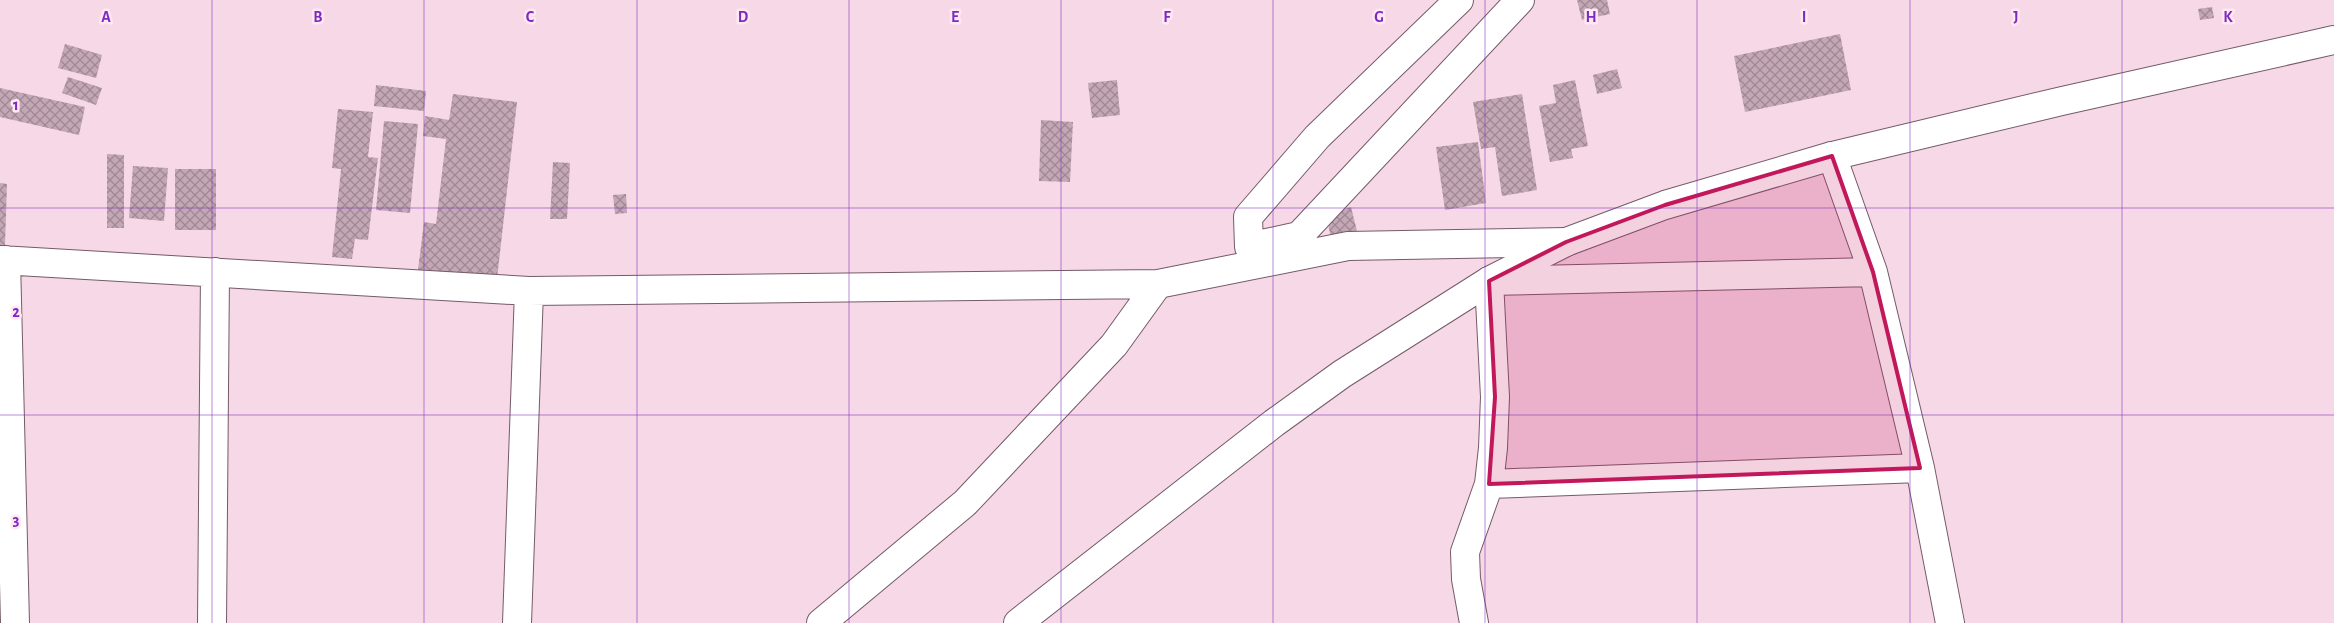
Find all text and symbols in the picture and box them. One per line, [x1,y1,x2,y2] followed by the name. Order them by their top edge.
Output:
[101,9,111,25] text: A
[313,9,323,25] text: B
[526,9,535,25] text: C
[738,9,749,25] text: D
[951,9,959,25] text: E
[1163,9,1171,25] text: F
[1374,9,1384,25] text: G
[1585,9,1597,25] text: H
[1802,9,1806,25] text: I
[2013,9,2019,25] text: J
[2223,9,2233,25] text: K
[13,97,19,113] text: 1
[12,304,20,320] text: 2
[13,512,20,528] text: 3

